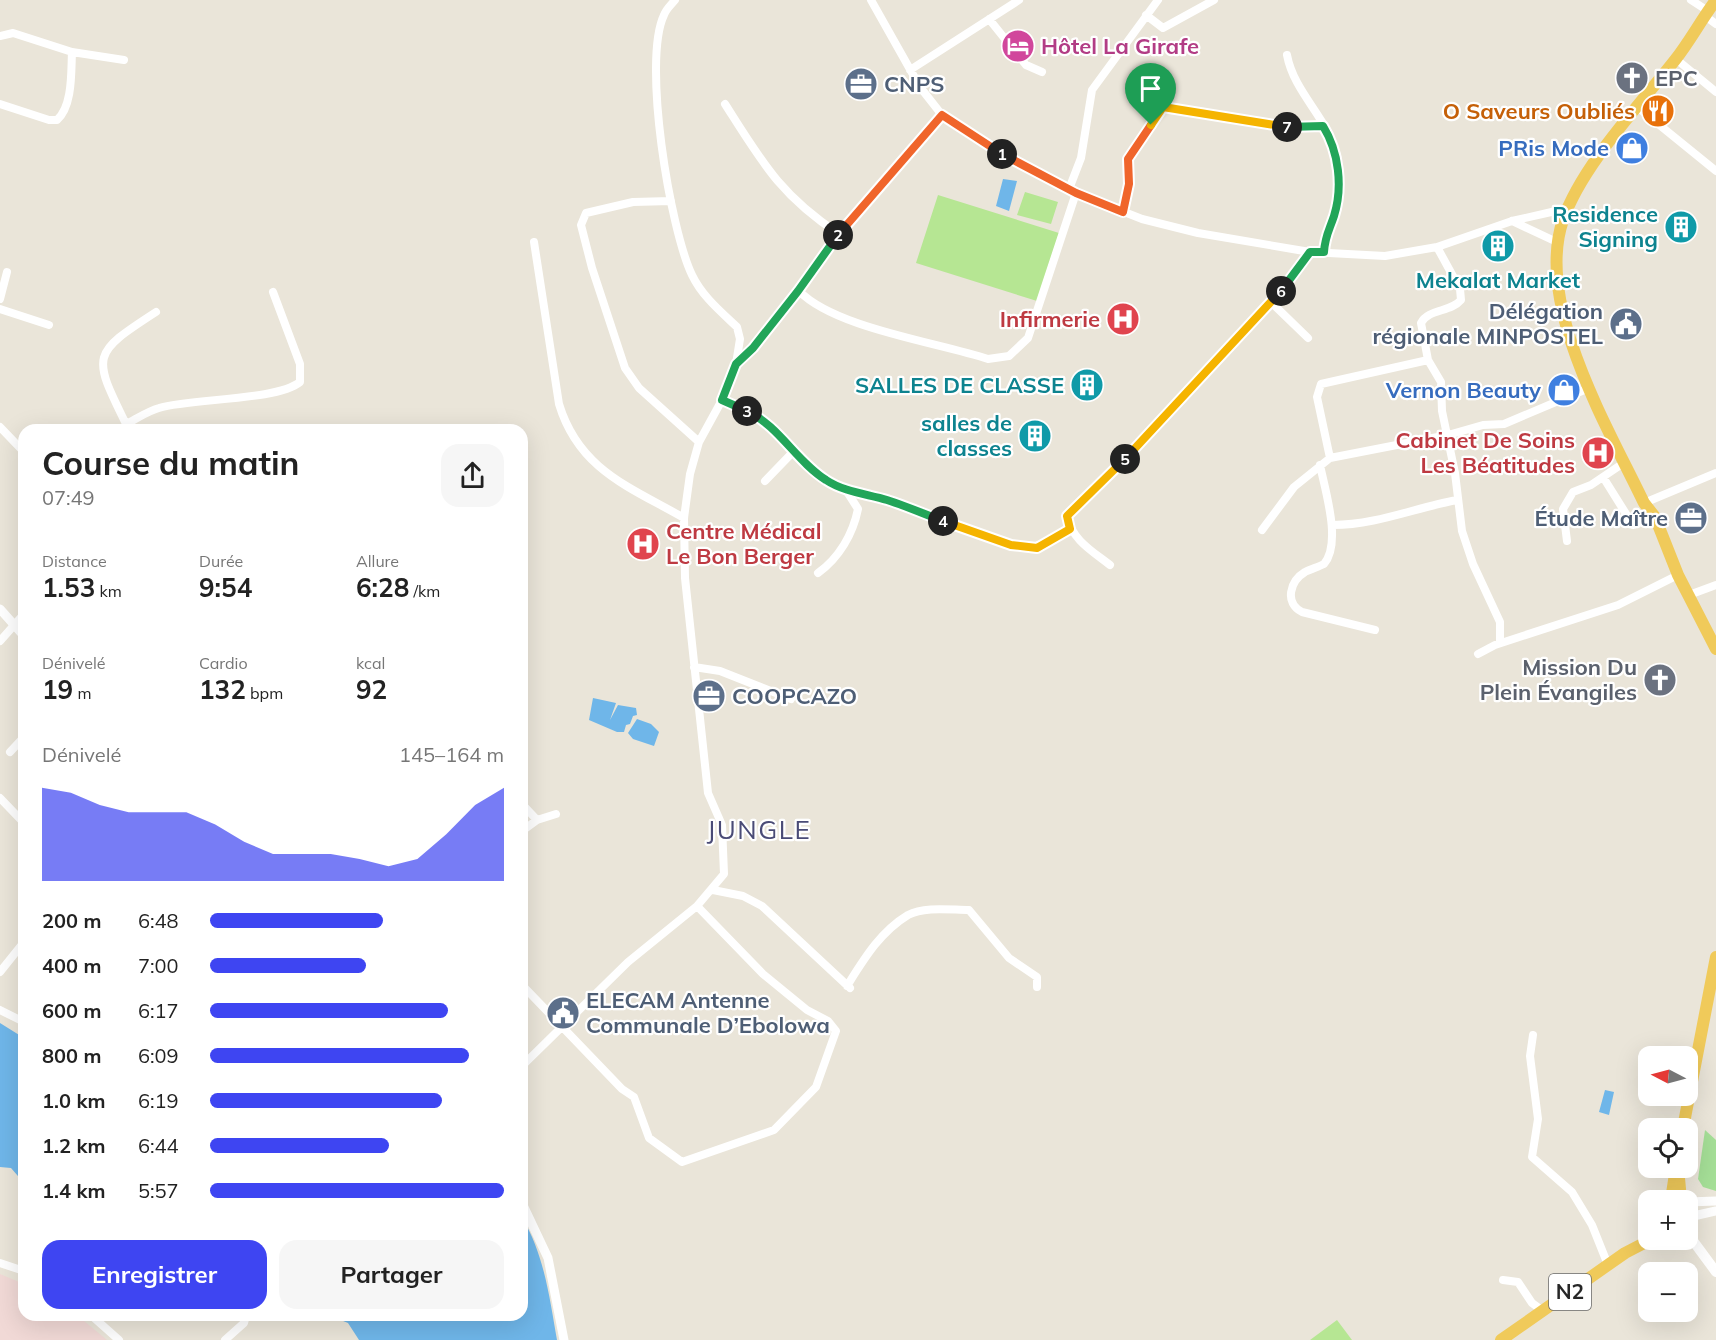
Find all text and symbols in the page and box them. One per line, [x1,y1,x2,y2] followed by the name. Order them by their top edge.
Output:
[1000,28,1036,64] hotel icon: Hôtel La Girafe
[1041,32,1199,60] place label: Hôtel La Girafe
[1614,60,1650,96] church icon: EPC
[1125,63,1176,125] pin
[1655,64,1698,92] place label: EPC
[843,66,879,102] office icon: CNPS
[884,70,945,98] place label: CNPS
[1134,72,1167,105] icon: arrive
[1640,93,1676,129] restaurant icon: O Saveurs Oubliés
[1443,97,1635,125] place label: O Saveurs Oubliés
[1272,112,1302,142] pin: 7
[1282,117,1292,137] text: 7
[1614,130,1650,166] shop icon: PRis Mode
[1498,134,1609,162] place label: PRis Mode
[987,139,1017,169] pin: 1
[997,144,1007,164] text: 1
[1552,200,1658,253] place label: Residence Signing
[1663,209,1699,245] building icon: Residence Signing
[823,220,853,250] pin: 2
[833,225,843,245] text: 2
[1480,228,1516,264] building icon: Mekalat Market
[1416,266,1580,294] place label: Mekalat Market
[1266,276,1296,306] pin: 6
[1276,281,1286,301] text: 6
[1373,297,1603,350] place label: Délégation régionale MINPOSTEL
[1105,301,1141,337] hospital icon: Infirmerie
[1000,305,1100,333] place label: Infirmerie
[1608,306,1644,342] public building icon: Délégation régionale MINPOSTEL
[1069,367,1105,403] building icon: SALLES DE CLASSE
[855,371,1064,399] place label: SALLES DE CLASSE
[1546,372,1582,408] shop icon: Vernon Beauty
[1385,376,1541,404] place label: Vernon Beauty
[732,396,762,426] pin: 3
[742,401,752,421] text: 3
[921,409,1012,462] place label: salles de classes
[1017,418,1053,454] building icon: salles de classes
[1396,426,1575,479] place label: Cabinet De Soins Les Béatitudes
[1580,435,1616,471] hospital icon: Cabinet De Soins Les Béatitudes
[42,442,299,483] text: Course du matin
[441,444,504,507] button: share
[1110,444,1140,474] pin: 5
[1120,449,1130,469] text: 5
[42,485,95,510] text: 07:49
[1673,500,1709,536] office icon: Étude Maître
[1534,504,1668,532] place label: Étude Maître
[928,506,958,536] pin: 4
[938,511,948,531] text: 4
[666,517,822,570] place label: Centre Médical Le Bon Berger
[625,526,661,562] hospital icon: Centre Médical Le Bon Berger
[42,551,107,571] text: Distance
[199,551,243,571] text: Durée
[356,551,399,571] text: Allure
[42,571,95,604] text: 1.53
[199,571,252,604] text: 9:54
[356,571,409,604] text: 6:28
[95,581,122,601] text: km
[409,581,440,601] text: /km
[42,653,105,673] text: Dénivelé
[199,653,248,673] text: Cardio
[356,653,385,673] text: kcal
[1480,653,1637,706] place label: Mission Du Plein Évangiles
[1642,662,1678,698] church icon: Mission Du Plein Évangiles
[42,673,73,706] text: 19
[199,673,246,706] text: 132
[356,673,387,706] text: 92
[691,678,727,714] office icon: COOPCAZO
[732,682,857,710] place label: COOPCAZO
[73,683,91,703] text: m
[246,683,283,703] text: bpm
[42,742,121,767] text: Dénivelé
[399,742,504,767] text: 145–164 m
[707,813,811,846] district label: JUNGLE
[42,908,101,933] text: 200 m
[138,908,179,933] text: 6:48
[42,953,101,978] text: 400 m
[138,953,179,978] text: 7:00
[586,986,830,1039] place label: ELECAM Antenne Communale D’Ebolowa
[545,995,581,1031] public building icon: ELECAM Antenne Communale D’Ebolowa
[42,998,101,1023] text: 600 m
[138,998,179,1023] text: 6:17
[42,1043,101,1068] text: 800 m
[138,1043,179,1068] text: 6:09
[1638,1046,1698,1106] north arrow
[1638,1046,1698,1322] map controls
[42,1088,105,1113] text: 1.0 km
[138,1088,179,1113] text: 6:19
[1638,1118,1698,1178] button: locate
[42,1133,105,1158] text: 1.2 km
[138,1133,179,1158] text: 6:44
[42,1178,105,1203] text: 1.4 km
[138,1178,179,1203] text: 5:57
[1638,1190,1698,1250] button: +
[42,1240,267,1309] button: Enregistrer
[279,1240,504,1309] button: Partager
[1638,1262,1698,1322] button: −
[1549,1274,1591,1310] road number: N2

